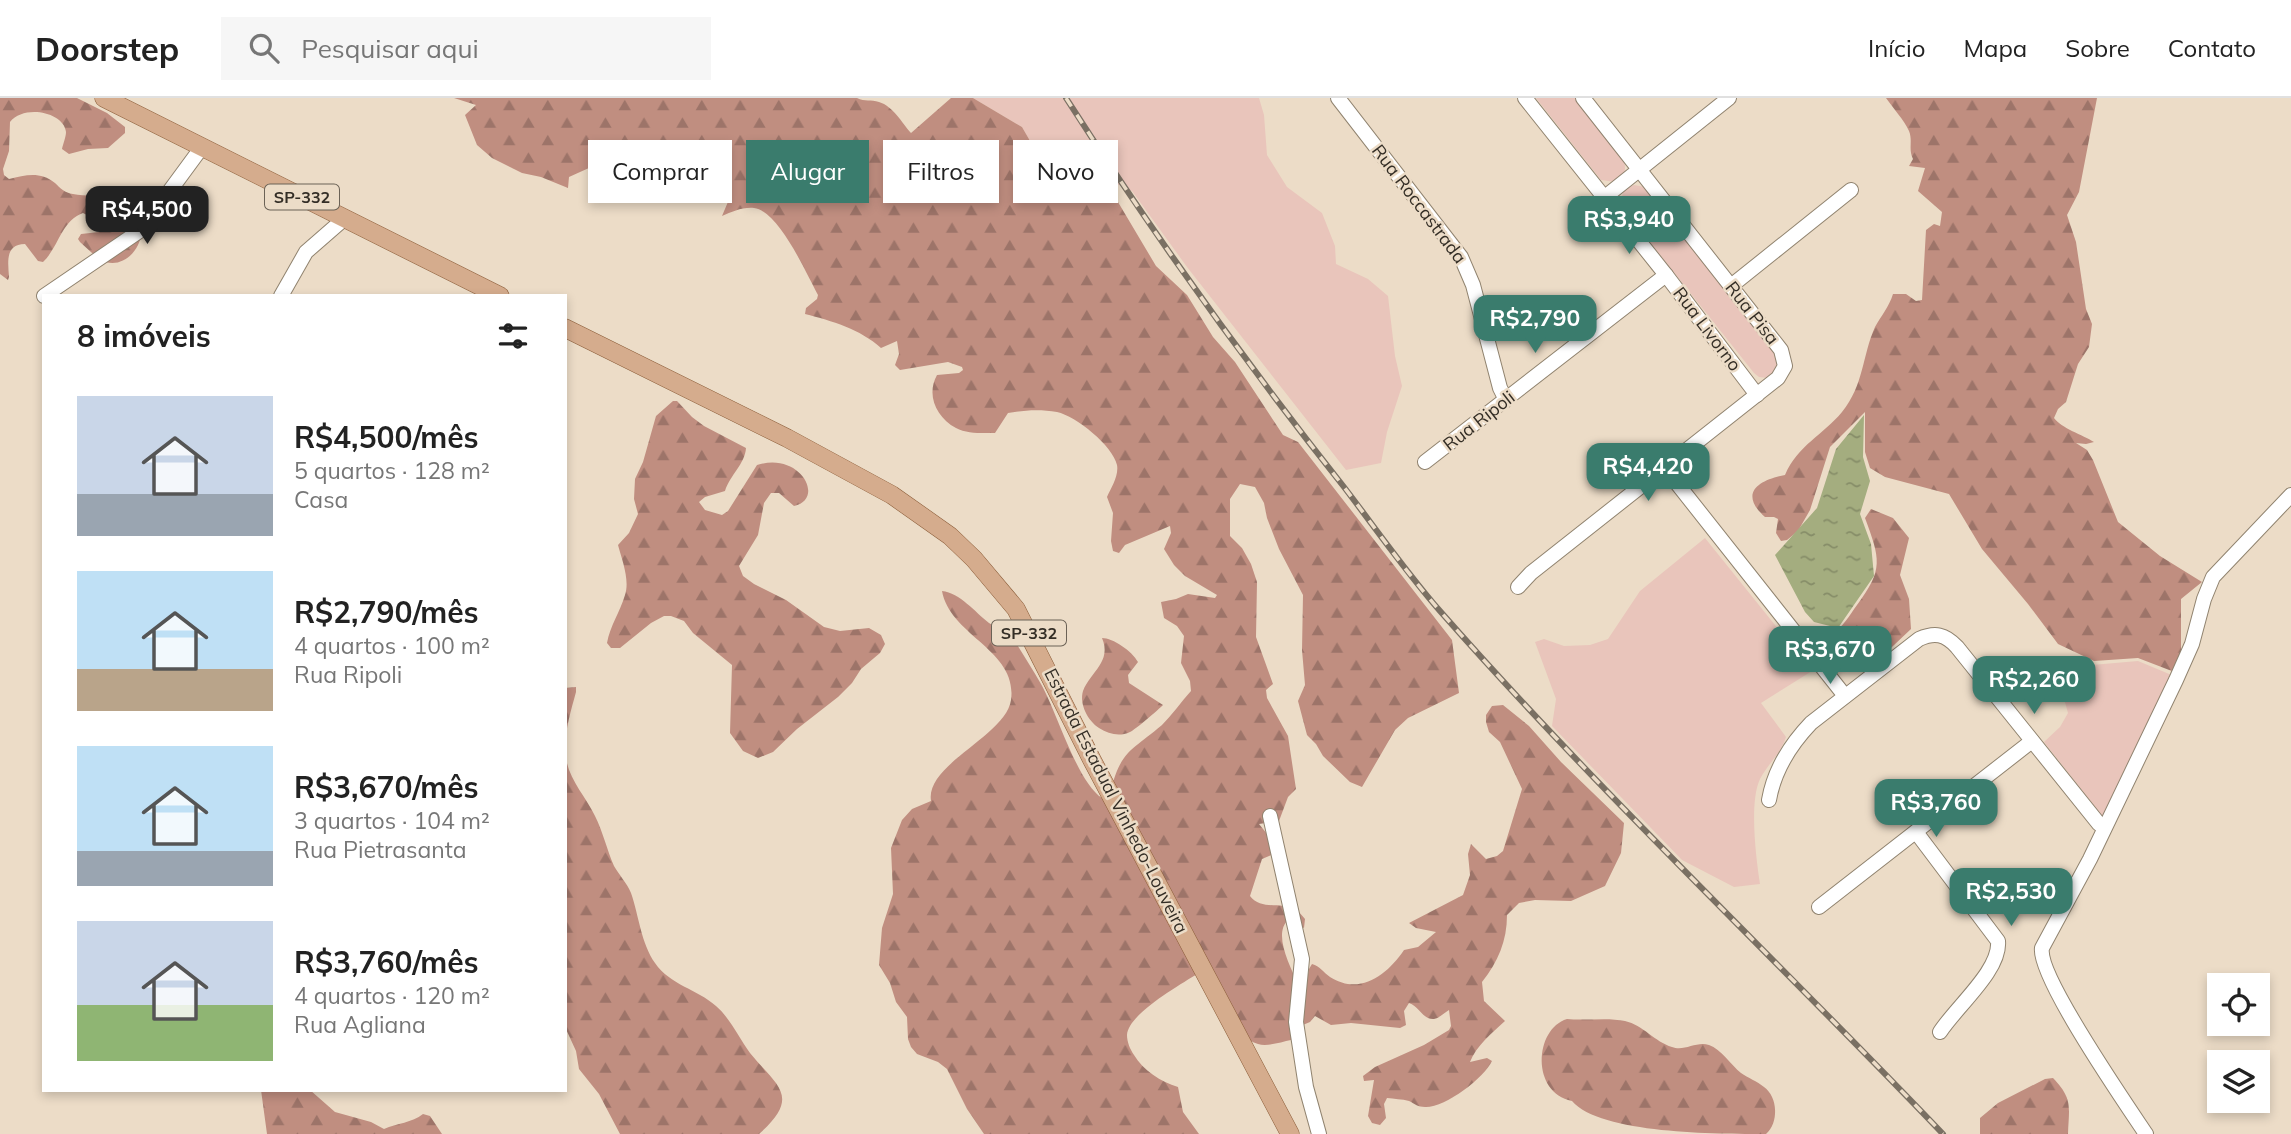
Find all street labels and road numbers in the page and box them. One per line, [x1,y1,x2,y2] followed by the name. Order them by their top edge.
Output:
[1367,140,1472,268] street label: Rua Roccastrada
[265,184,339,209] road number: SP-332
[1721,276,1784,349] street label: Rua Pisa
[1668,282,1747,375] street label: Rua Livorno
[1438,385,1519,456] street label: Rua Ripoli
[992,620,1066,646] road number: SP-332
[1039,664,1194,937] street label: Estrada Estadual Vinhedo-Louveira

